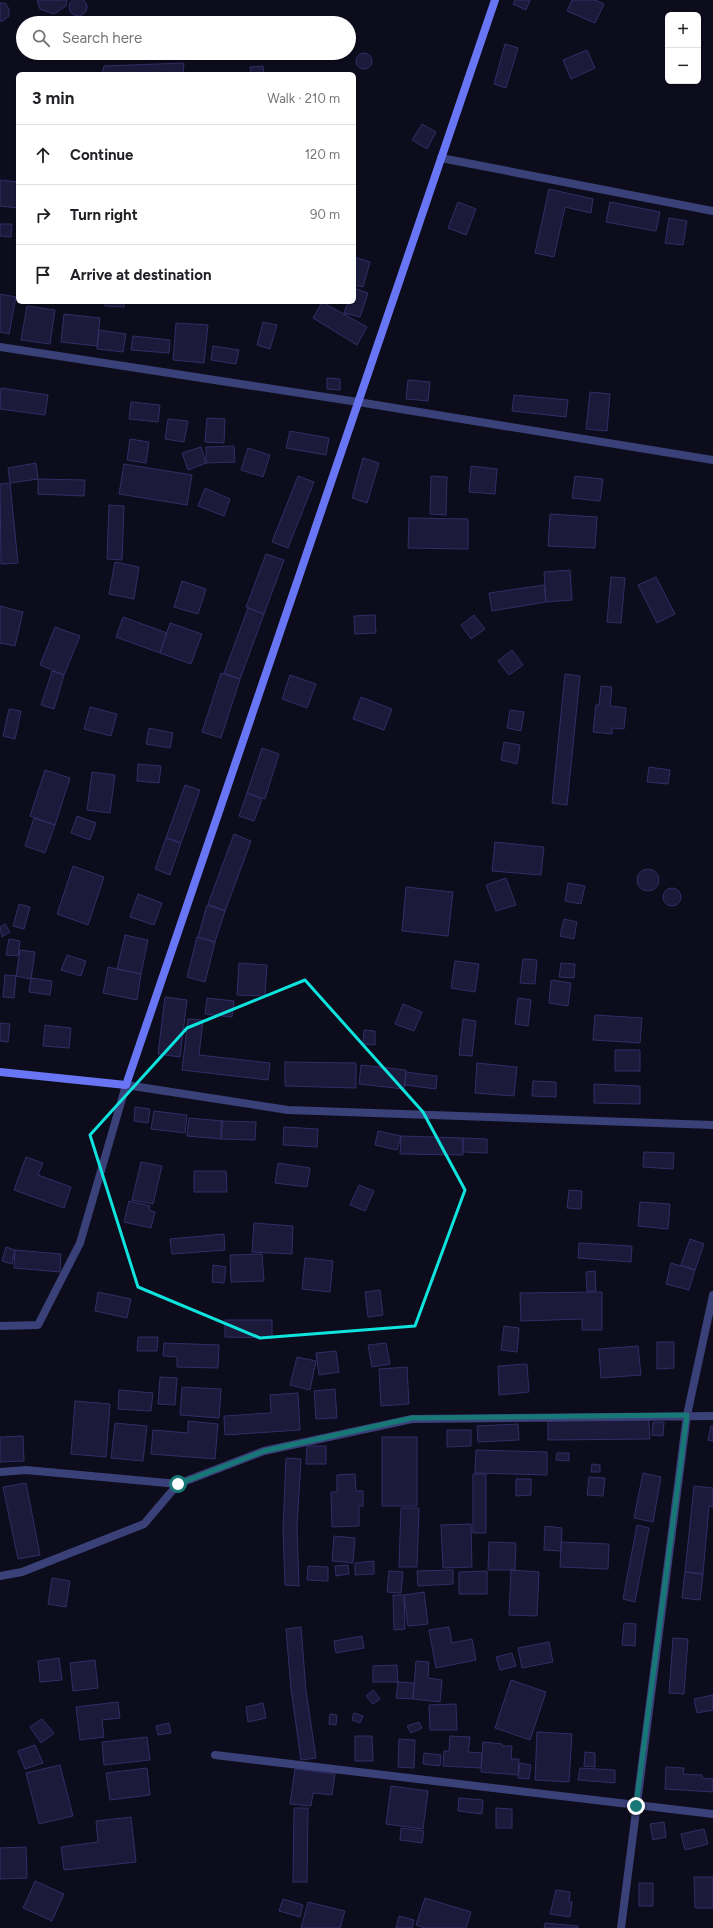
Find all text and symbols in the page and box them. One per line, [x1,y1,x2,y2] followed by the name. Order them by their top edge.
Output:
[665,12,701,84] map controls
[665,12,701,48] button: +
[16,16,356,60] search box
[30,27,52,49] icon: search
[62,29,142,47] text: Search here
[665,48,701,84] button: −
[32,88,74,108] text: 3 min
[267,91,340,106] text: Walk · 210 m
[32,144,54,166] icon: ahead
[70,146,133,164] text: Continue
[305,147,340,162] text: 120 m
[32,204,54,226] icon: right
[70,206,138,224] text: Turn right
[310,207,340,222] text: 90 m
[32,264,54,286] icon: arrive
[70,266,211,284] text: Arrive at destination
[169,1475,187,1493] route start
[627,1797,645,1815] route end

